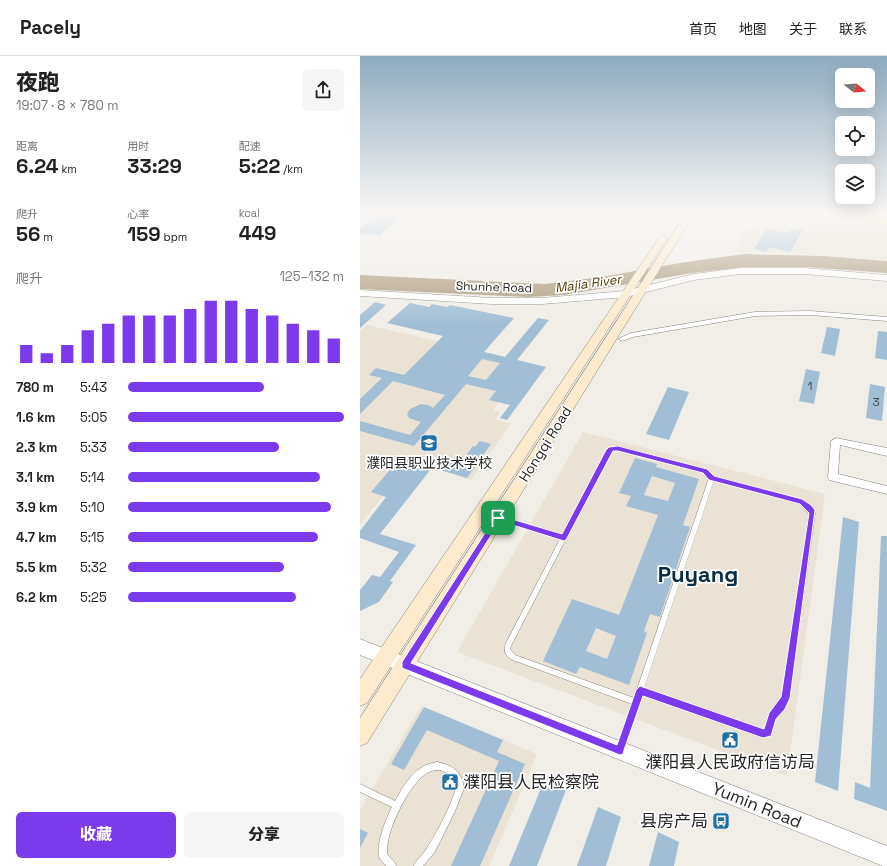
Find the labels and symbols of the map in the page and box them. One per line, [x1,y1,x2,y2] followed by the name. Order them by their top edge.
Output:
[835,68,875,108] north arrow
[554,270,624,297] water label: Majia River
[456,278,532,296] street label: Shunhe Road
[807,378,813,394] house number: 1
[872,394,880,410] house number: 3
[515,403,575,485] street label: Hongqi Road
[419,433,439,453] school or university icon: 濮阳县职业技术学校
[366,454,492,472] place label: 濮阳县职业技术学校
[481,501,515,535] pin
[658,560,738,588] district label: Puyang
[720,730,740,750] public building icon: 濮阳县人民政府信访局
[645,751,815,773] place label: 濮阳县人民政府信访局
[463,771,599,793] place label: 濮阳县人民检察院
[440,772,460,792] public building icon: 濮阳县人民检察院
[709,777,805,833] street label: Yumin Road
[640,810,708,832] place label: 县房产局
[711,811,731,831] bus stop icon: 县房产局

